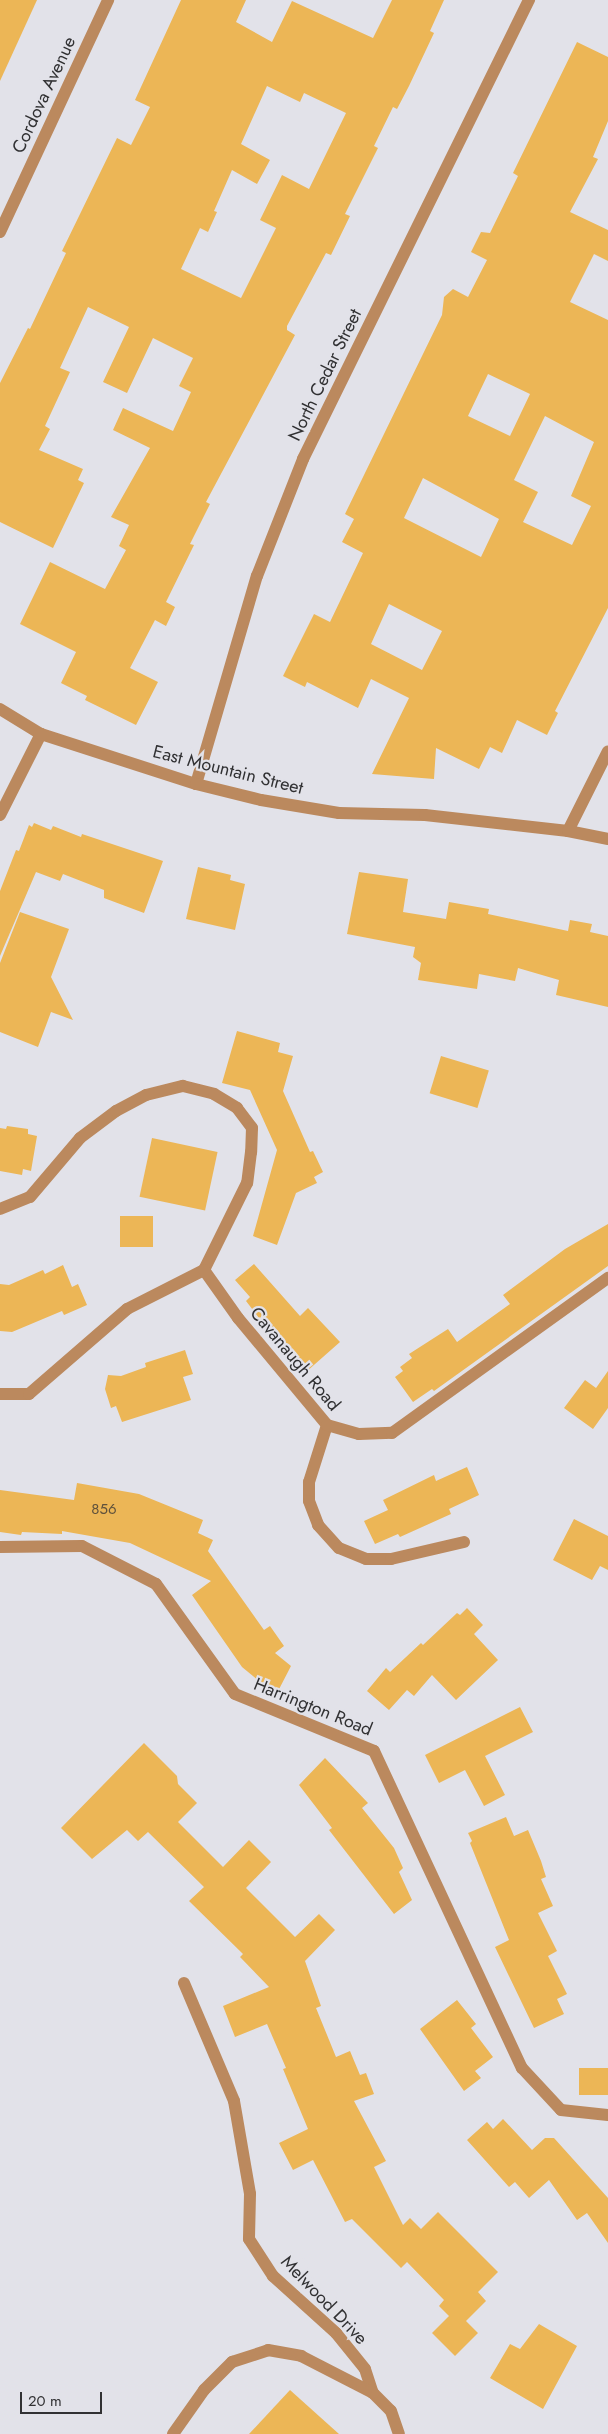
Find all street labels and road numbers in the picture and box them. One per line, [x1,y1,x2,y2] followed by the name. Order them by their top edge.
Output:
[8,33,80,157] street label: Cordova Avenue
[284,305,366,445] street label: North Cedar Street
[151,741,305,799] street label: East Mountain Street
[245,1303,345,1415] street label: Cavanaugh Road
[250,1673,376,1741] street label: Harrington Road
[276,2251,372,2349] street label: Melwood Drive

